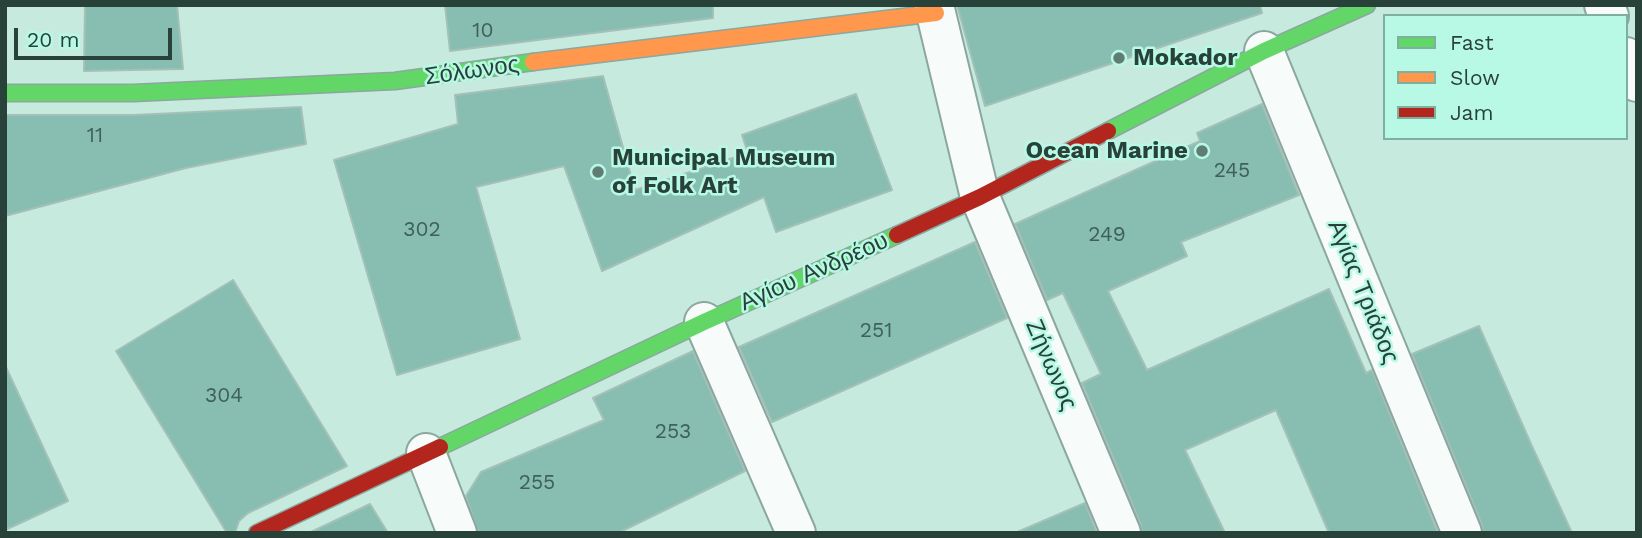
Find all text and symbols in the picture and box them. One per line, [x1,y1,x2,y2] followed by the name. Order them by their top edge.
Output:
[18,14,175,58] scale bar
[1383,14,1628,140] legend
[472,18,494,44] house number: 10
[27,27,79,52] text: 20 m
[1450,30,1494,55] text: Fast
[1133,44,1238,72] place label: Mokador
[423,50,521,92] street label: Σόλωνος
[1111,50,1127,66] marker: Mokador
[1450,65,1500,90] text: Slow
[1450,100,1493,125] text: Jam
[87,123,103,149] house number: 11
[1025,137,1188,165] place label: Ocean Marine
[1194,143,1210,159] marker: Ocean Marine
[612,144,835,200] place label: Municipal Museum of Folk Art
[1214,158,1250,184] house number: 245
[590,164,606,180] marker: Municipal Museum of Folk Art
[1321,216,1405,368] street label: Αγίας Τριάδος
[403,217,441,243] house number: 302
[1088,222,1126,248] house number: 249
[735,226,893,318] street label: Αγίου Ανδρέου
[1019,315,1083,415] street label: Ζήνωνος
[860,318,892,344] house number: 251
[205,383,243,409] house number: 304
[655,419,691,445] house number: 253
[519,470,555,496] house number: 255

